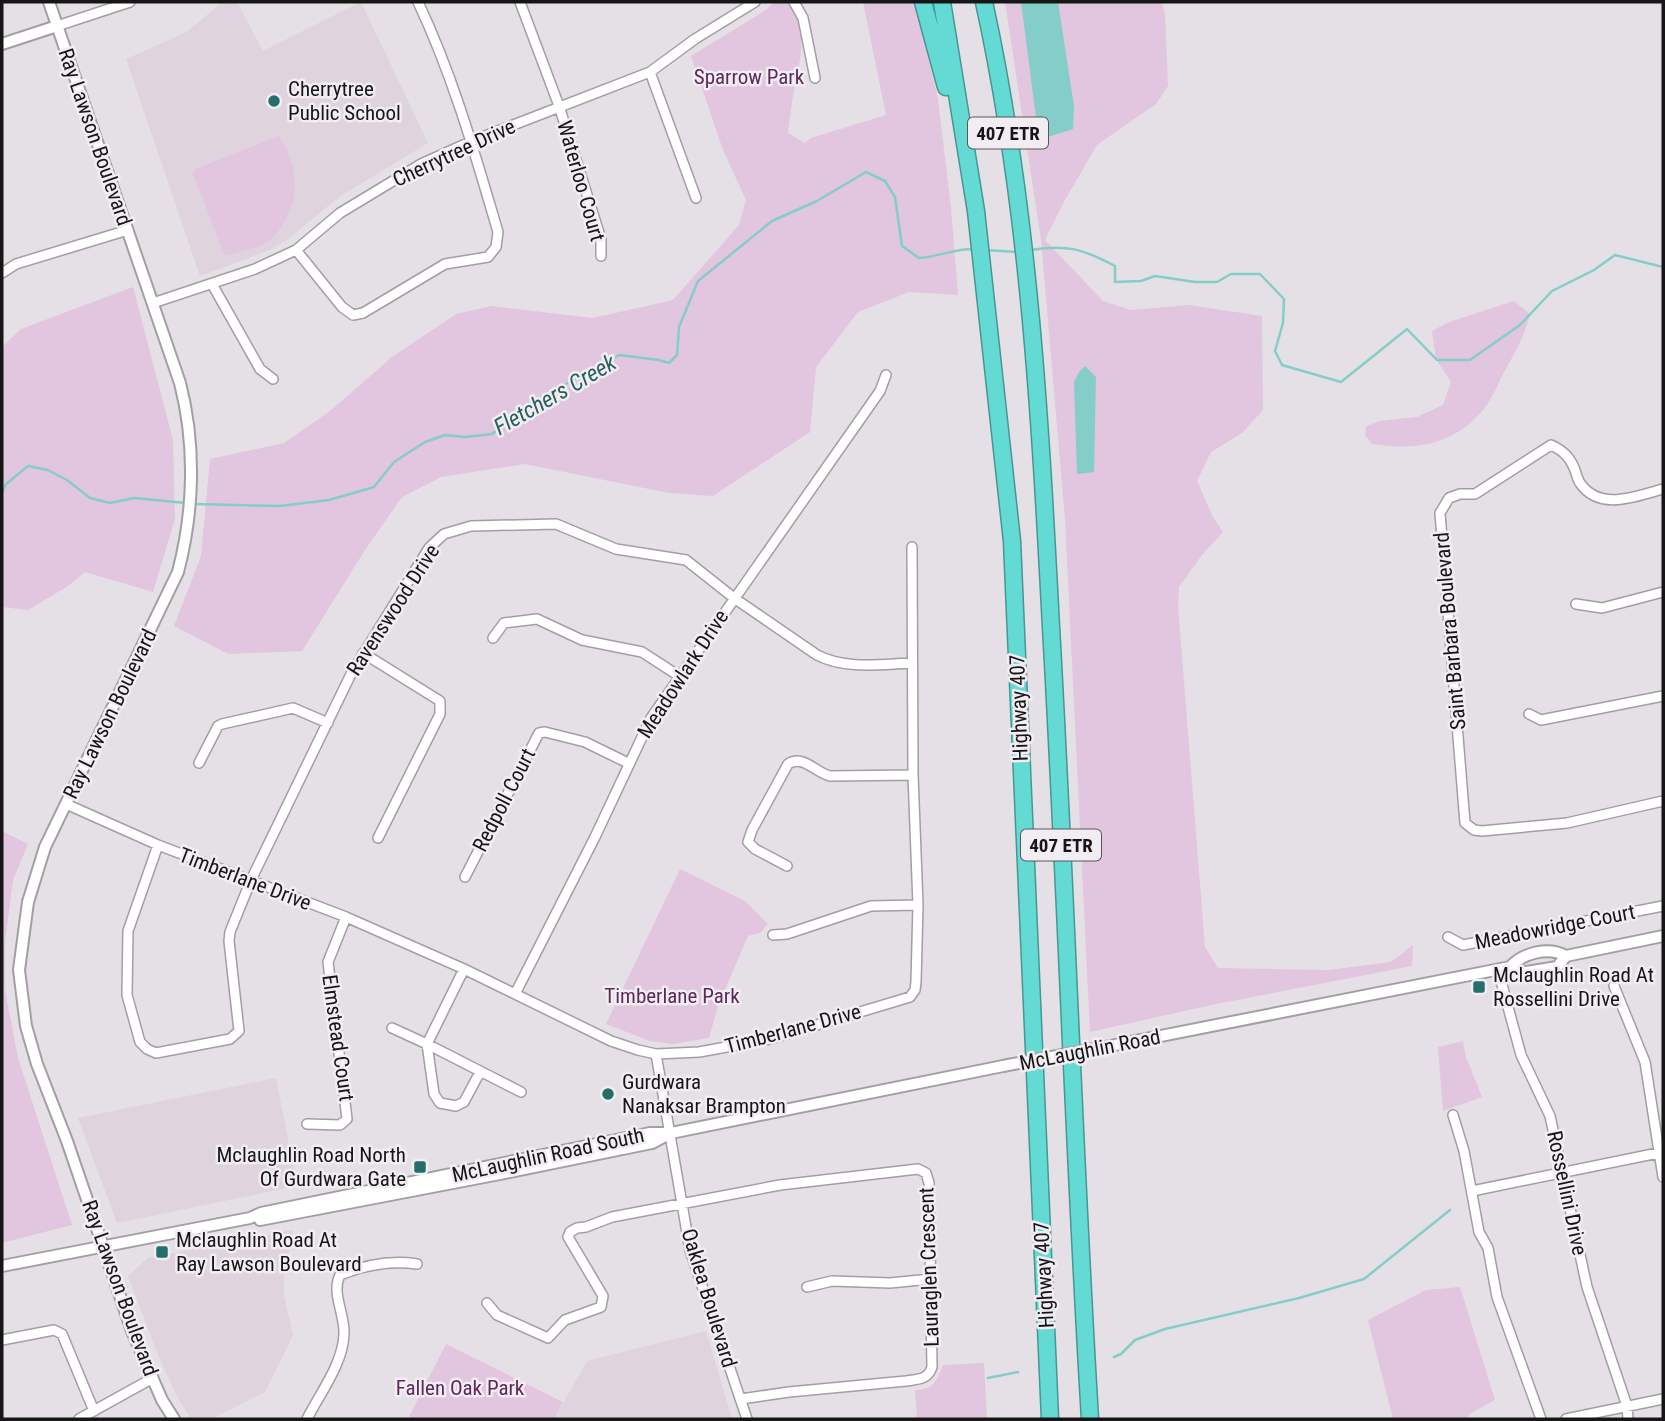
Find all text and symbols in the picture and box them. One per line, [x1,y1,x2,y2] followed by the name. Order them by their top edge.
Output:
[53,45,137,229] street label: Ray Lawson Boulevard
[694,65,805,89] park label: Sparrow Park
[288,77,401,125] place label: Cherrytree Public School
[266,93,282,109] marker: Cherrytree Public School
[389,114,519,192] street label: Cherrytree Drive
[552,118,610,244] street label: Waterloo Court
[968,118,1048,148] road number: 407 ETR
[489,349,622,441] water label: Fletchers Creek
[1429,531,1471,731] street label: Saint Barbara Boulevard
[342,540,444,680] street label: Ravenswood Drive
[633,605,733,743] street label: Meadowlark Drive
[59,625,161,803] street label: Ray Lawson Boulevard
[1005,654,1033,762] street label: Highway 407
[468,744,540,856] street label: Redpoll Court
[1021,830,1101,860] road number: 407 ETR
[175,843,315,915] street label: Timberlane Drive
[1473,900,1637,954] street label: Meadowridge Court
[1493,963,1654,1011] place label: Mclaughlin Road At Rossellini Drive
[317,973,359,1103] street label: Elmstead Court
[1471,979,1487,995] marker: Mclaughlin Road At Rossellini Drive
[604,984,740,1008] park label: Timberlane Park
[722,999,864,1059] street label: Timberlane Drive
[1017,1025,1163,1075] street label: McLaughlin Road
[622,1070,786,1118] place label: Gurdwara Nanaksar Brampton
[600,1086,616,1102] marker: Gurdwara Nanaksar Brampton
[450,1123,646,1187] street label: McLaughlin Road South
[1542,1128,1592,1258] street label: Rossellini Drive
[216,1143,406,1191] place label: Mclaughlin Road North Of Gurdwara Gate
[412,1159,428,1175] marker: Mclaughlin Road North Of Gurdwara Gate
[914,1187,944,1347] street label: Lauraglen Crescent
[77,1197,163,1379] street label: Ray Lawson Boulevard
[1029,1221,1059,1329] street label: Highway 407
[676,1226,742,1370] street label: Oaklea Boulevard
[176,1228,362,1276] place label: Mclaughlin Road At Ray Lawson Boulevard
[154,1244,170,1260] marker: Mclaughlin Road At Ray Lawson Boulevard
[396,1376,525,1400] park label: Fallen Oak Park

